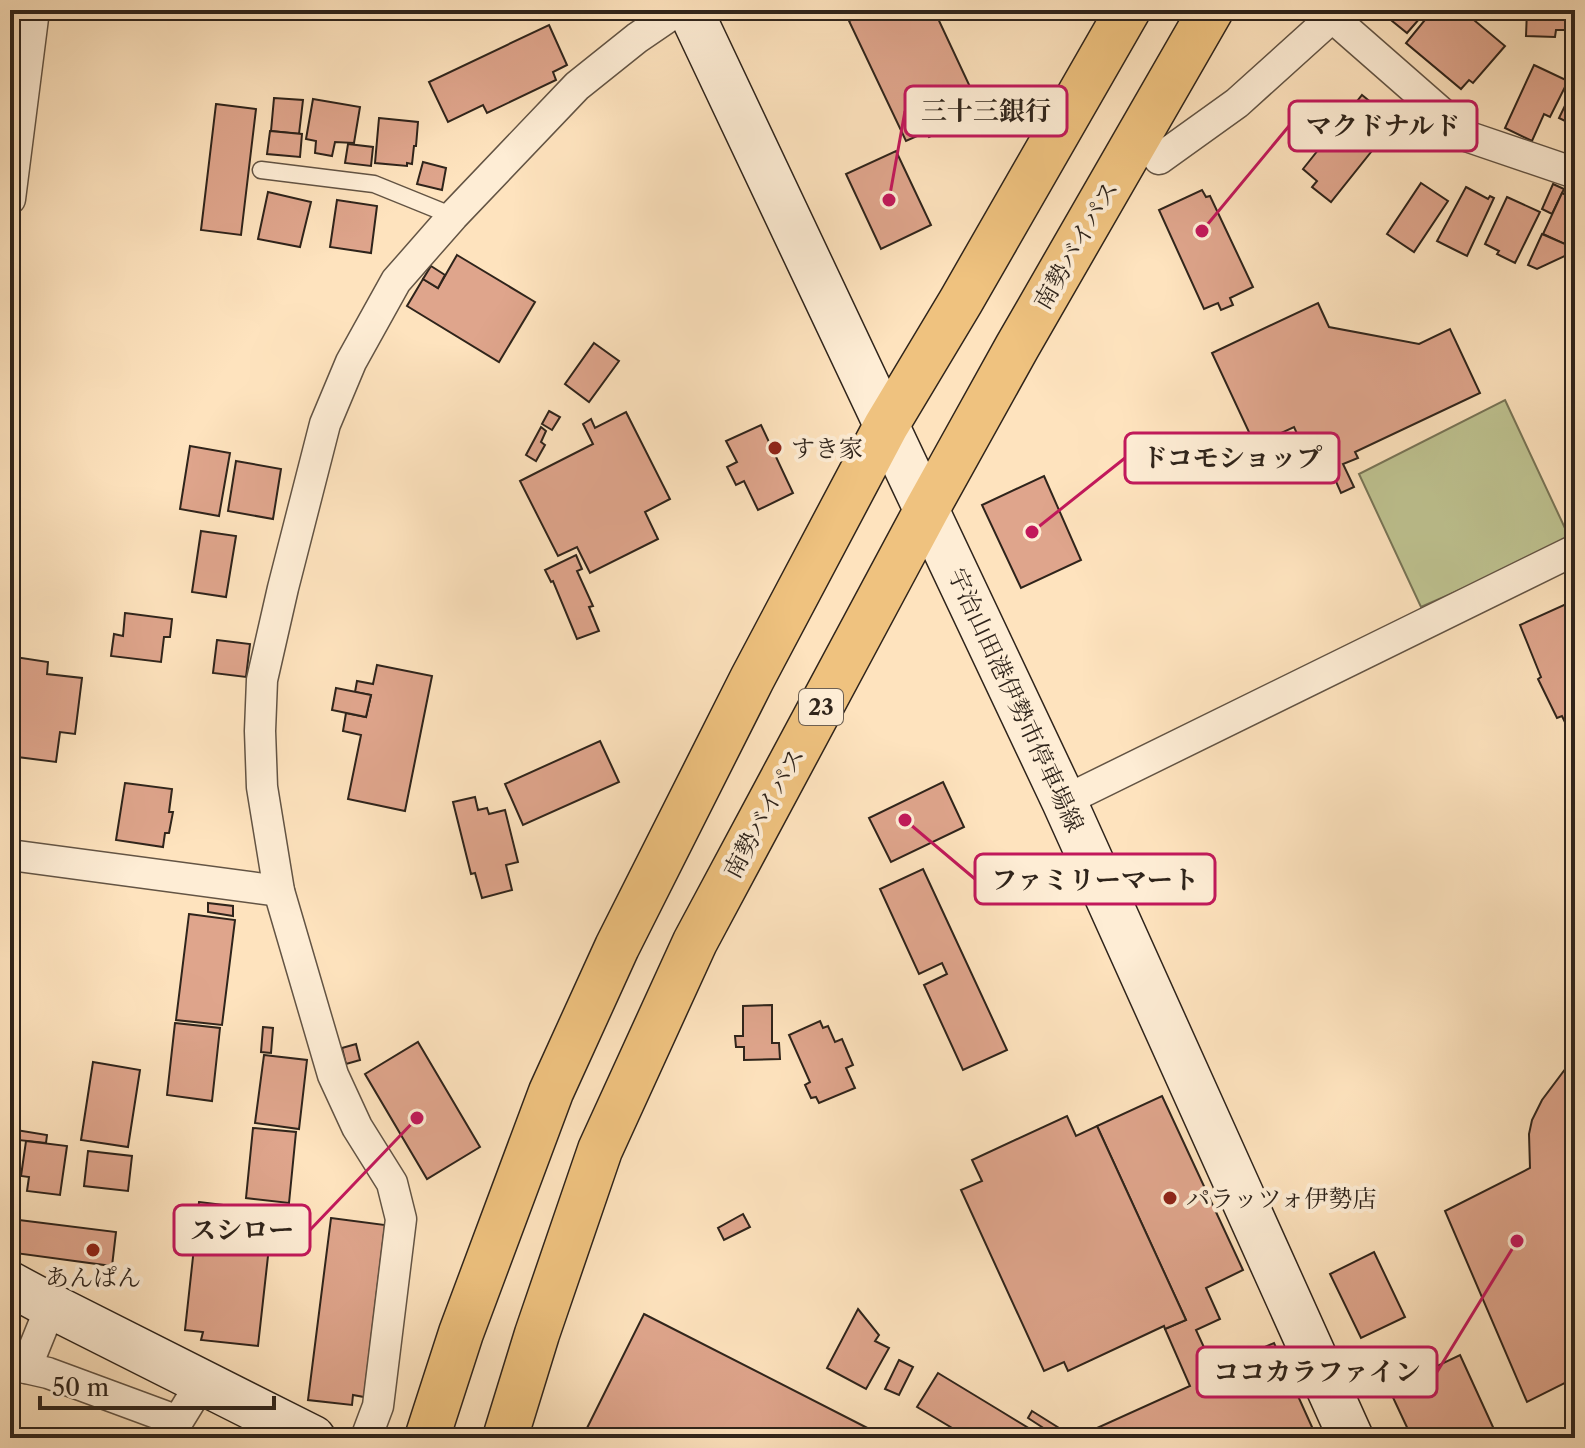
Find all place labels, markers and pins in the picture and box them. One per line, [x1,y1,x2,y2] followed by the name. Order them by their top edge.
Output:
[905,86,1067,136] callout: 三十三銀行
[1289,101,1477,151] callout: マクドナルド
[1125,433,1339,483] callout: ドコモショップ
[791,434,863,463] place label: すき家
[766,439,784,457] marker: すき家
[975,854,1215,904] callout: ファミリーマート
[1186,1184,1377,1213] place label: パラッツォ伊勢店
[1161,1189,1179,1207] marker: パラッツォ伊勢店
[174,1205,310,1255] callout: スシロー
[84,1241,102,1259] marker: あんぱん
[45,1263,141,1292] place label: あんぱん
[1197,1347,1437,1397] callout: ココカラファイン

